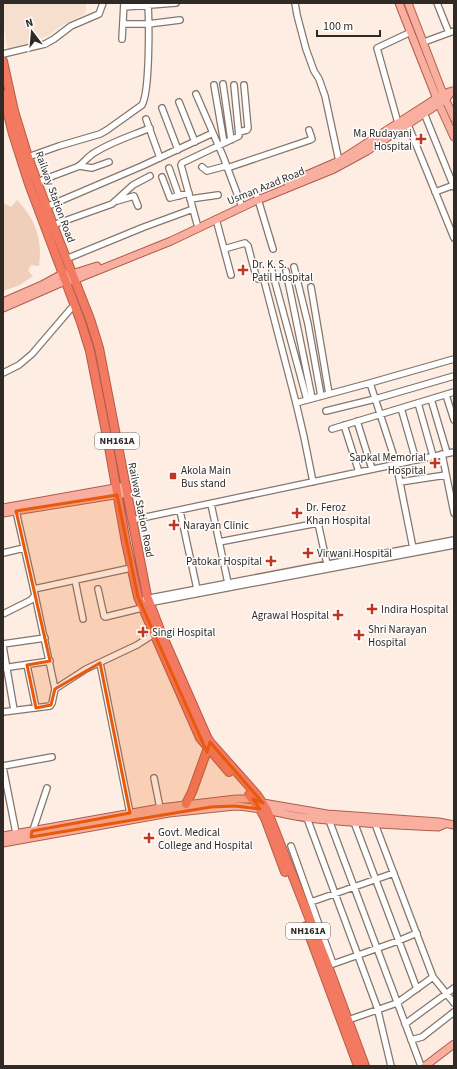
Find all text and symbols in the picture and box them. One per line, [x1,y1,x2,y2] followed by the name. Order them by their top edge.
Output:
[12,12,52,52] north arrow
[317,12,380,38] scale bar
[24,15,35,31] text: N
[323,18,353,35] text: 100 m
[353,126,412,154] place label: Ma Rudayani Hospital
[415,133,427,145] marker: Ma Rudayani Hospital
[31,149,79,245] street label: Railway Station Road
[225,164,307,208] street label: Usman Azad Road
[252,257,313,285] place label: Dr. K. S. Patil Hospital
[237,264,249,276] marker: Dr. K. S. Patil Hospital
[95,433,139,449] road number: NH161A
[349,450,426,478] place label: Sapkal Memorial Hospital
[429,457,441,469] marker: Sapkal Memorial Hospital
[124,461,158,559] street label: Railway Station Road
[181,463,231,491] place label: Akola Main Bus stand
[168,471,178,481] marker: Akola Main Bus stand
[306,500,371,528] place label: Dr. Feroz Khan Hospital
[291,507,303,519] marker: Dr. Feroz Khan Hospital
[183,518,249,533] place label: Narayan Clinic
[168,519,180,531] marker: Narayan Clinic
[317,546,392,561] place label: Virwani Hospital
[302,547,314,559] marker: Virwani Hospital
[186,554,262,569] place label: Patokar Hospital
[265,555,277,567] marker: Patokar Hospital
[381,602,449,617] place label: Indira Hospital
[366,603,378,615] marker: Indira Hospital
[252,608,329,623] place label: Agrawal Hospital
[332,609,344,621] marker: Agrawal Hospital
[368,622,427,650] place label: Shri Narayan Hospital
[152,625,216,640] place label: Singi Hospital
[137,626,149,638] marker: Singi Hospital
[353,629,365,641] marker: Shri Narayan Hospital
[158,825,253,853] place label: Govt. Medical College and Hospital
[143,832,155,844] marker: Govt. Medical College and Hospital
[286,923,330,939] road number: NH161A

